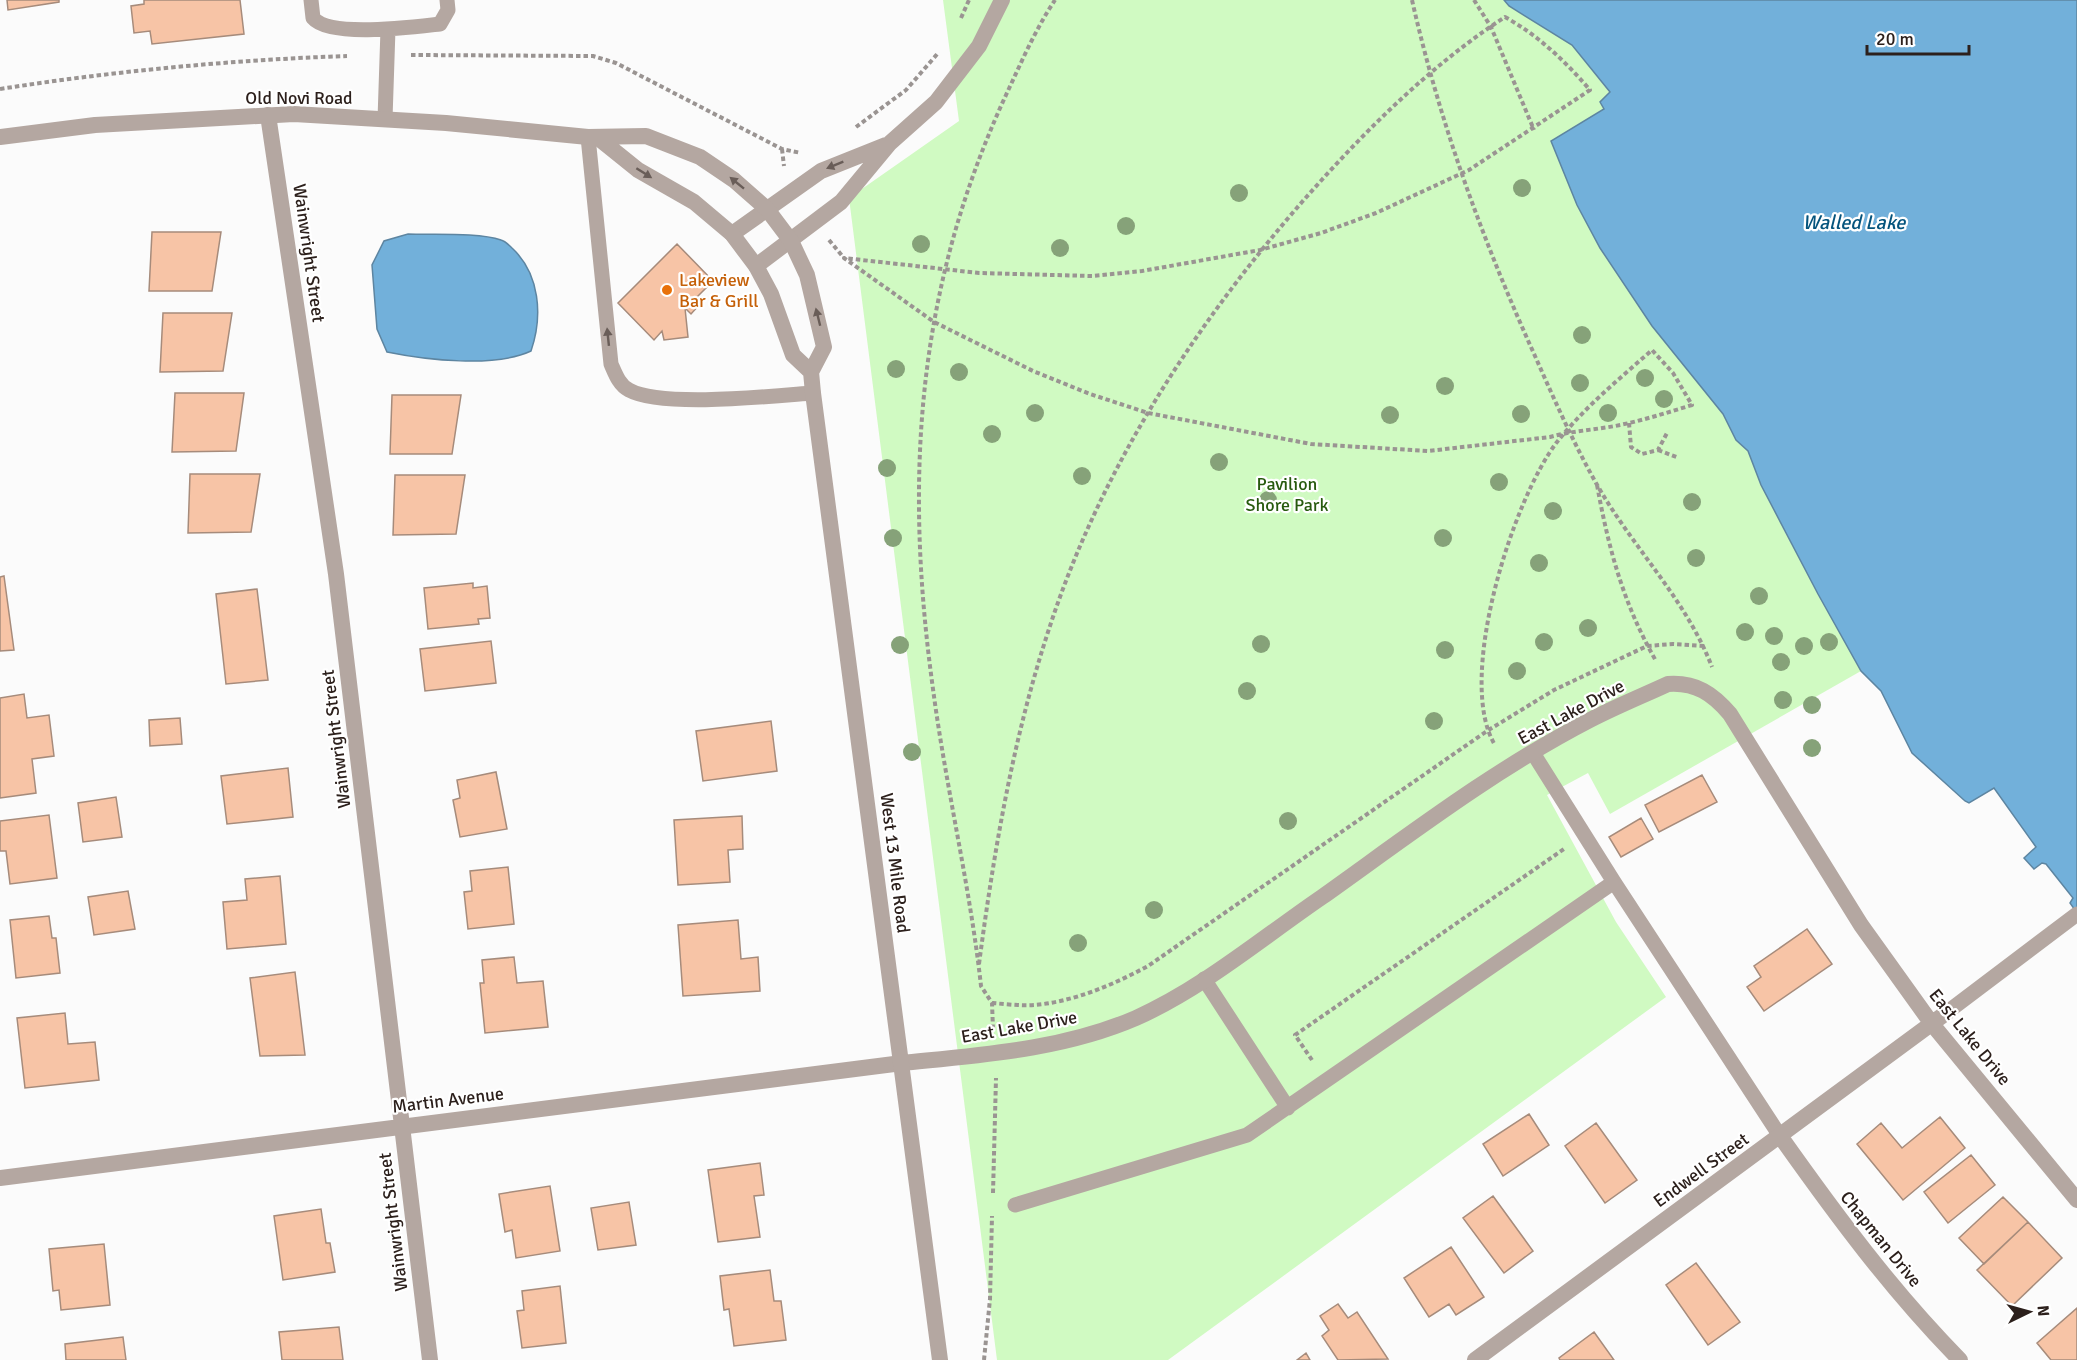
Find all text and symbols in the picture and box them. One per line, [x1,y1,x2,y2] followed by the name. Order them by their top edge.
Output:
[1867,18,1969,56] scale bar
[1876,28,1914,50] text: 20 m
[245,87,353,109] street label: Old Novi Road
[826,160,844,170] one-way arrow
[635,167,652,178] one-way arrow
[729,177,745,190] one-way arrow
[288,182,330,324] street label: Wainwright Street
[1803,210,1906,235] water label: Walled Lake
[679,269,759,312] place label: Lakeview Bar & Grill
[660,283,674,297] marker: Lakeview Bar & Grill
[813,308,822,326] one-way arrow
[603,328,613,347] one-way arrow
[1245,473,1329,516] park label: Pavilion Shore Park
[317,668,355,810] street label: Wainwright Street
[1514,675,1628,749] street label: East Lake Drive
[875,792,915,934] street label: West 13 Mile Road
[1924,984,2016,1090] street label: East Lake Drive
[959,1006,1079,1048] street label: East Lake Drive
[391,1082,505,1118] street label: Martin Avenue
[1649,1128,1753,1212] street label: Endwell Street
[374,1151,412,1293] street label: Wainwright Street
[1836,1187,1926,1291] street label: Chapman Drive
[1999,1282,2059,1342] north arrow
[2032,1304,2053,1317] text: N

